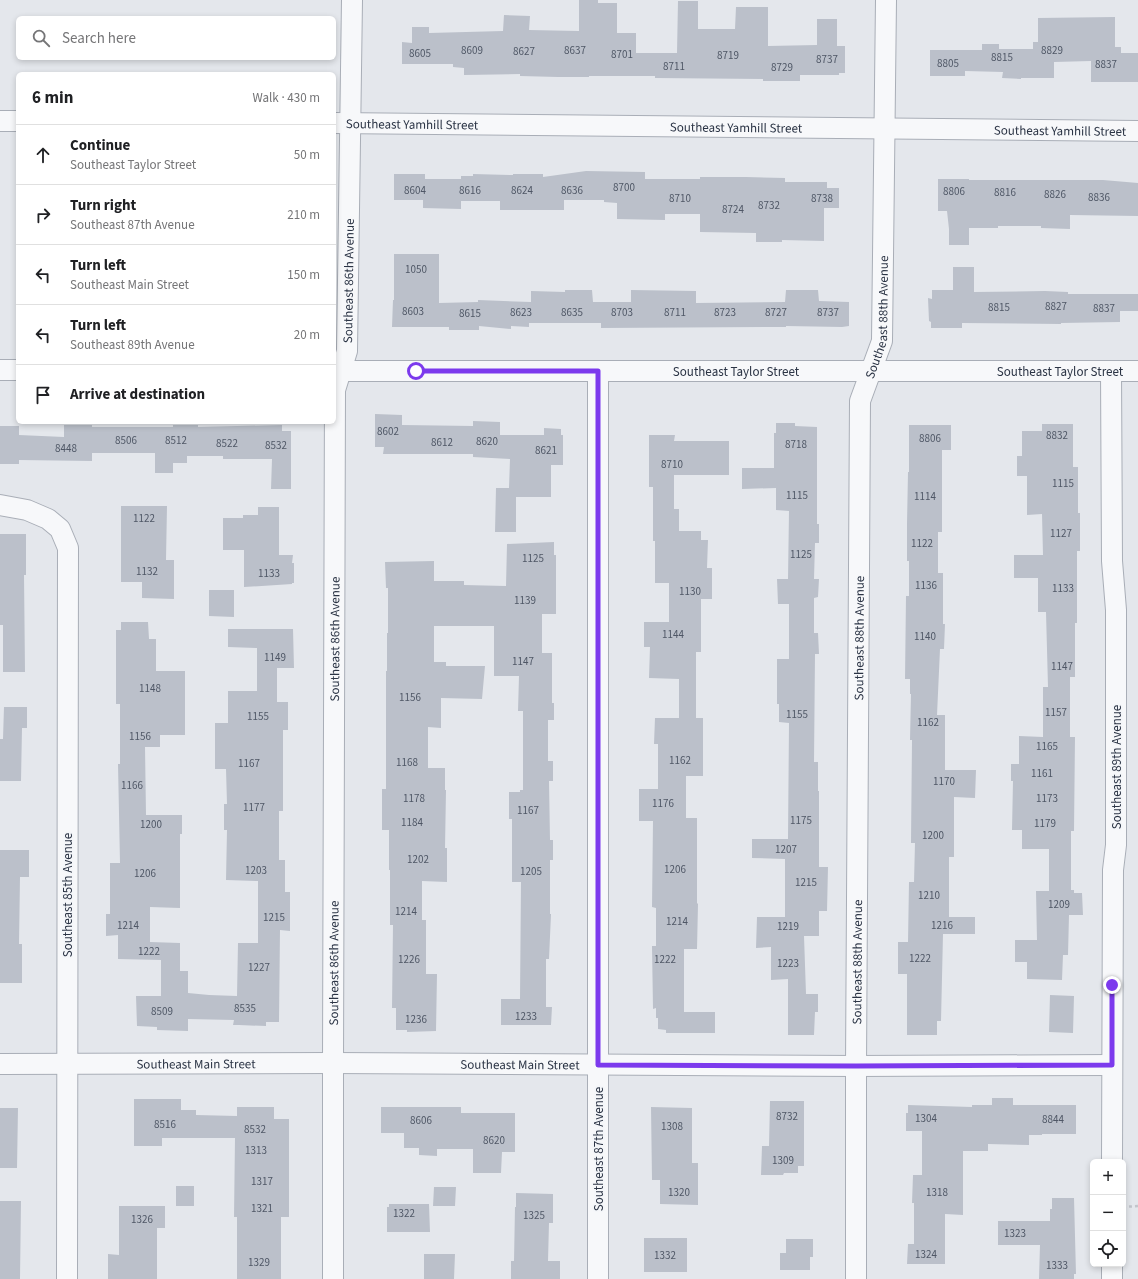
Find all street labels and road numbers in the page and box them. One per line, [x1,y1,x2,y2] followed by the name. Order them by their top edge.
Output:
[346,115,479,134] street label: Southeast Yamhill Street
[670,118,803,138] street label: Southeast Yamhill Street
[994,122,1127,141] street label: Southeast Yamhill Street
[339,218,359,343] street label: Southeast 86th Avenue
[861,255,893,381] street label: Southeast 88th Avenue
[673,363,800,381] street label: Southeast Taylor Street
[997,363,1124,381] street label: Southeast Taylor Street
[850,576,869,700] street label: Southeast 88th Avenue
[326,577,344,701] street label: Southeast 86th Avenue
[1108,705,1126,829] street label: Southeast 89th Avenue
[59,833,77,957] street label: Southeast 85th Avenue
[848,900,867,1024] street label: Southeast 88th Avenue
[325,901,343,1025] street label: Southeast 86th Avenue
[136,1055,256,1074] street label: Southeast Main Street
[460,1056,580,1074] street label: Southeast Main Street
[590,1087,608,1211] street label: Southeast 87th Avenue

